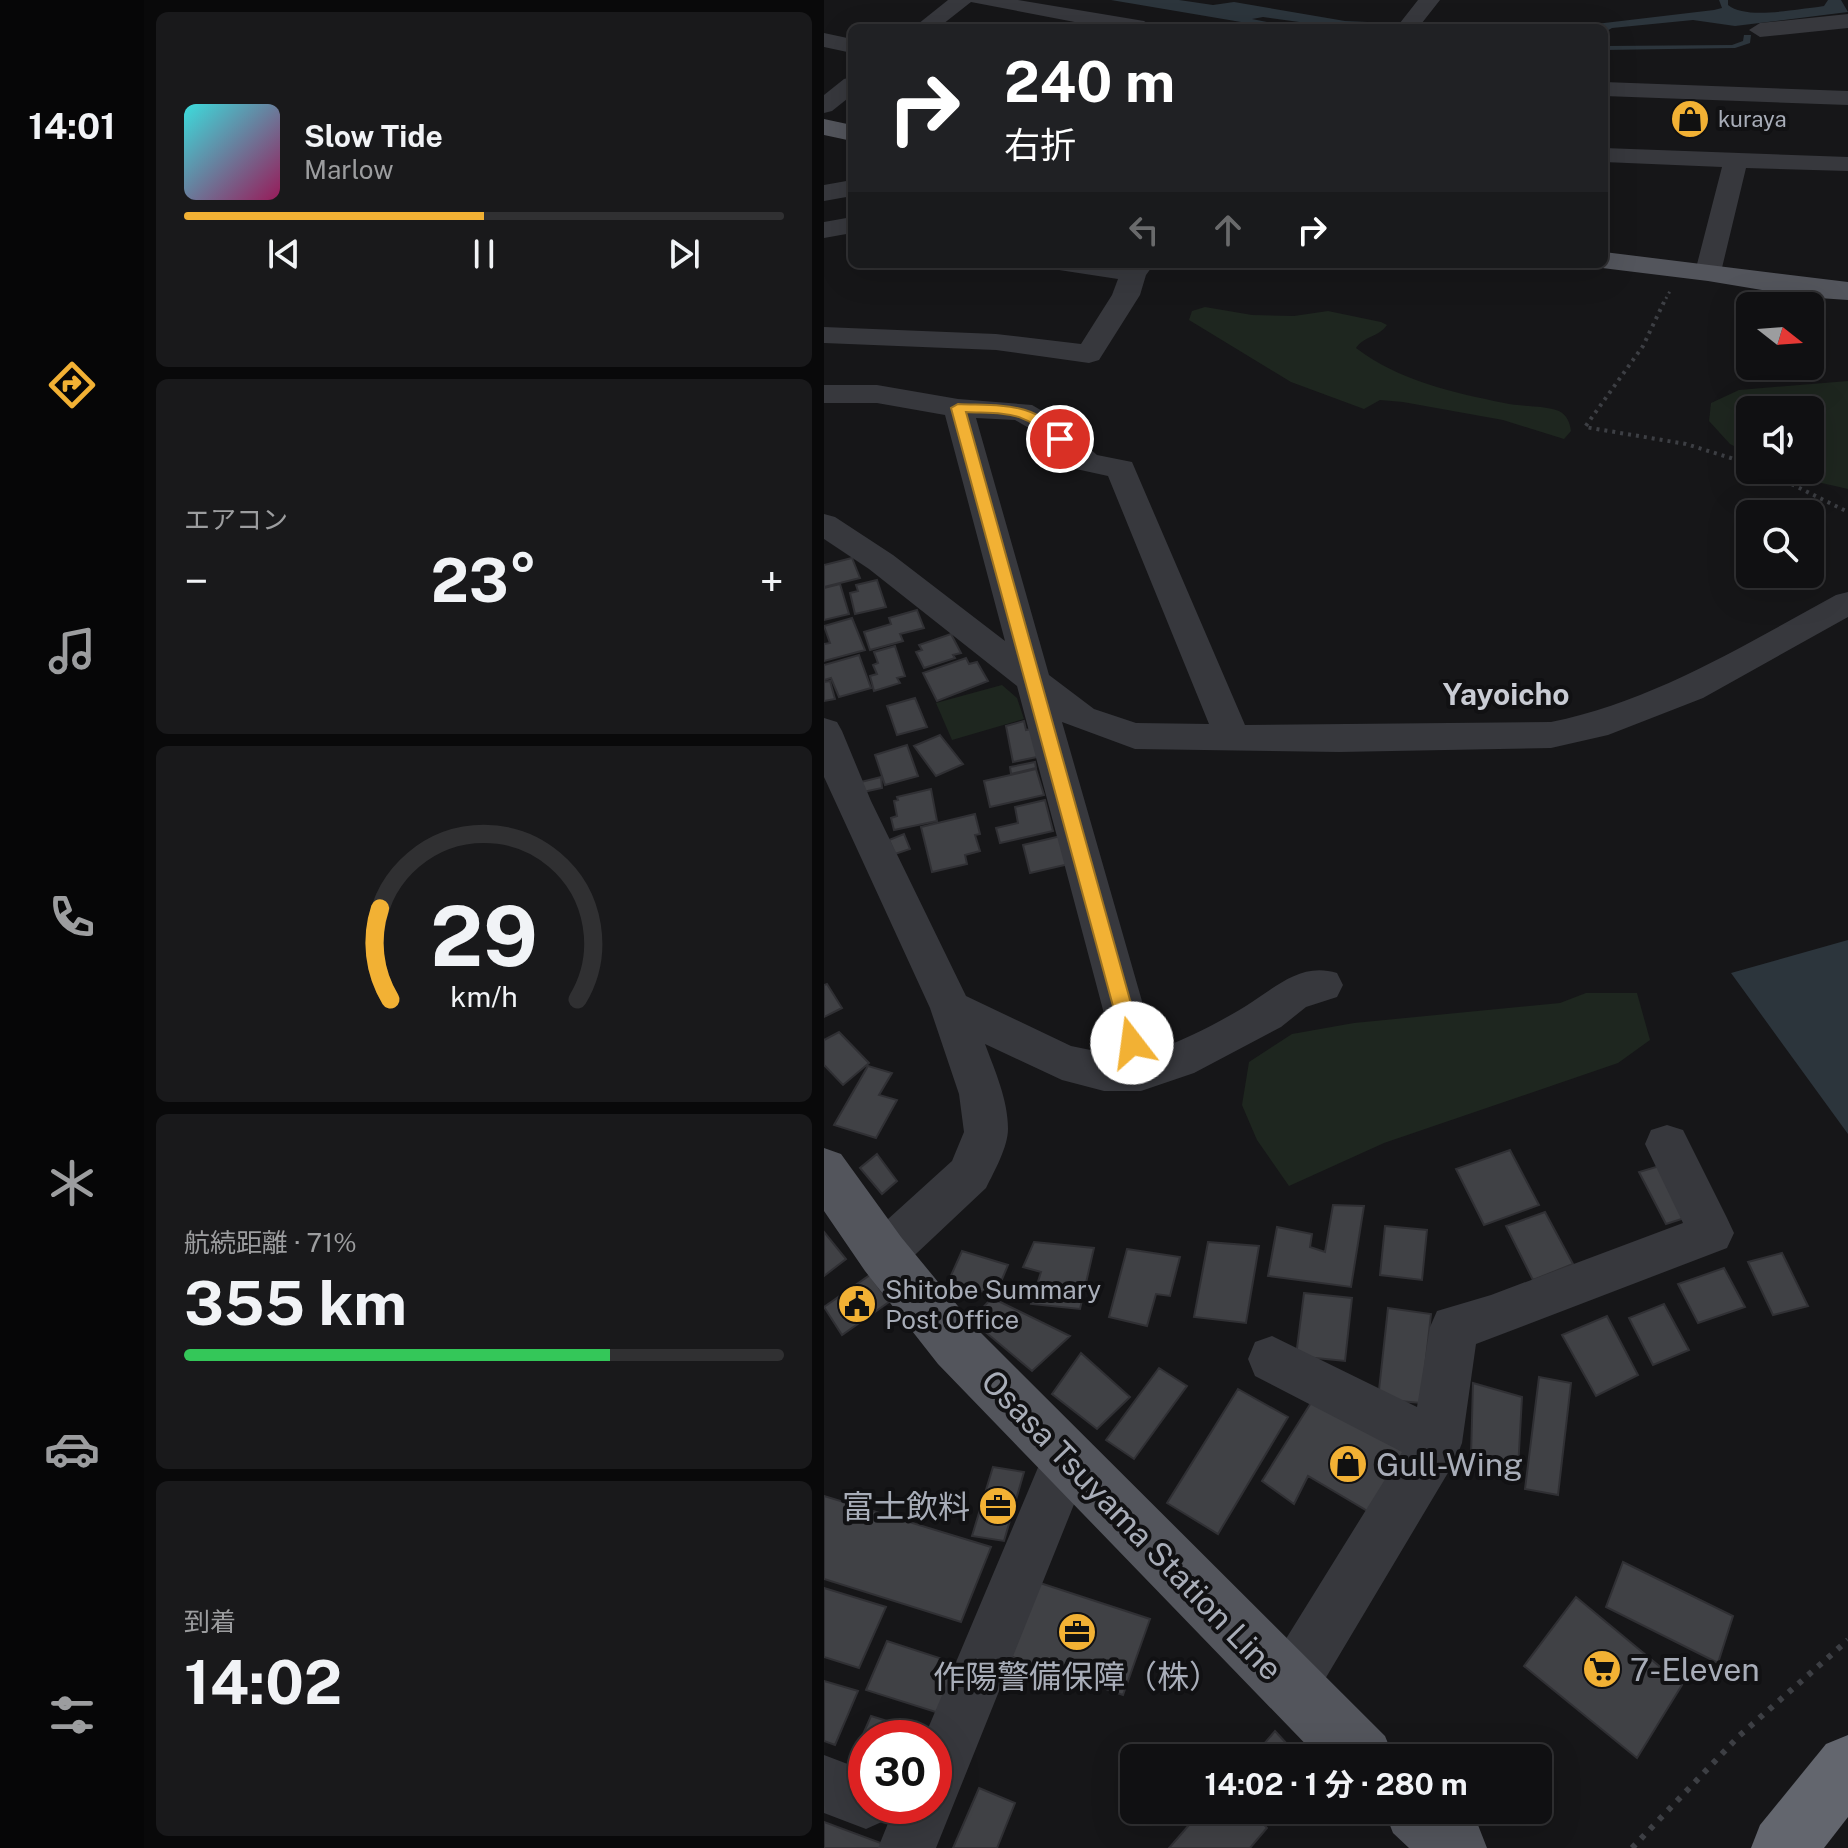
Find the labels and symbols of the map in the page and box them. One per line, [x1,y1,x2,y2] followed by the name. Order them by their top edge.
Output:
[1669,98,1711,140] shop icon: kuraya
[1718,106,1787,132] place label: kuraya
[1736,292,1824,380] north arrow
[1026,405,1094,473] pin
[1442,676,1570,712] district label: Yayoicho
[1090,1001,1174,1085] position arrow
[885,1274,1101,1335] place label: Shitobe Summary Post Office
[836,1283,878,1325] public building icon: Shitobe Summary Post Office
[974,1362,1290,1688] street label: Osasa Tsuyama Station Line
[1327,1443,1369,1485] shop icon: Gull-Wing
[1376,1446,1523,1483] place label: Gull-Wing
[977,1485,1019,1527] office icon: 富士飲料
[842,1488,970,1525] place label: 富士飲料
[1056,1611,1098,1653] office icon: 作陽警備保障（株）
[1581,1648,1623,1690] supermarket icon: 7-Eleven
[1630,1651,1760,1688] place label: 7-Eleven
[933,1658,1221,1695] place label: 作陽警備保障（株）
[848,1720,952,1824] speed limit sign: 30

